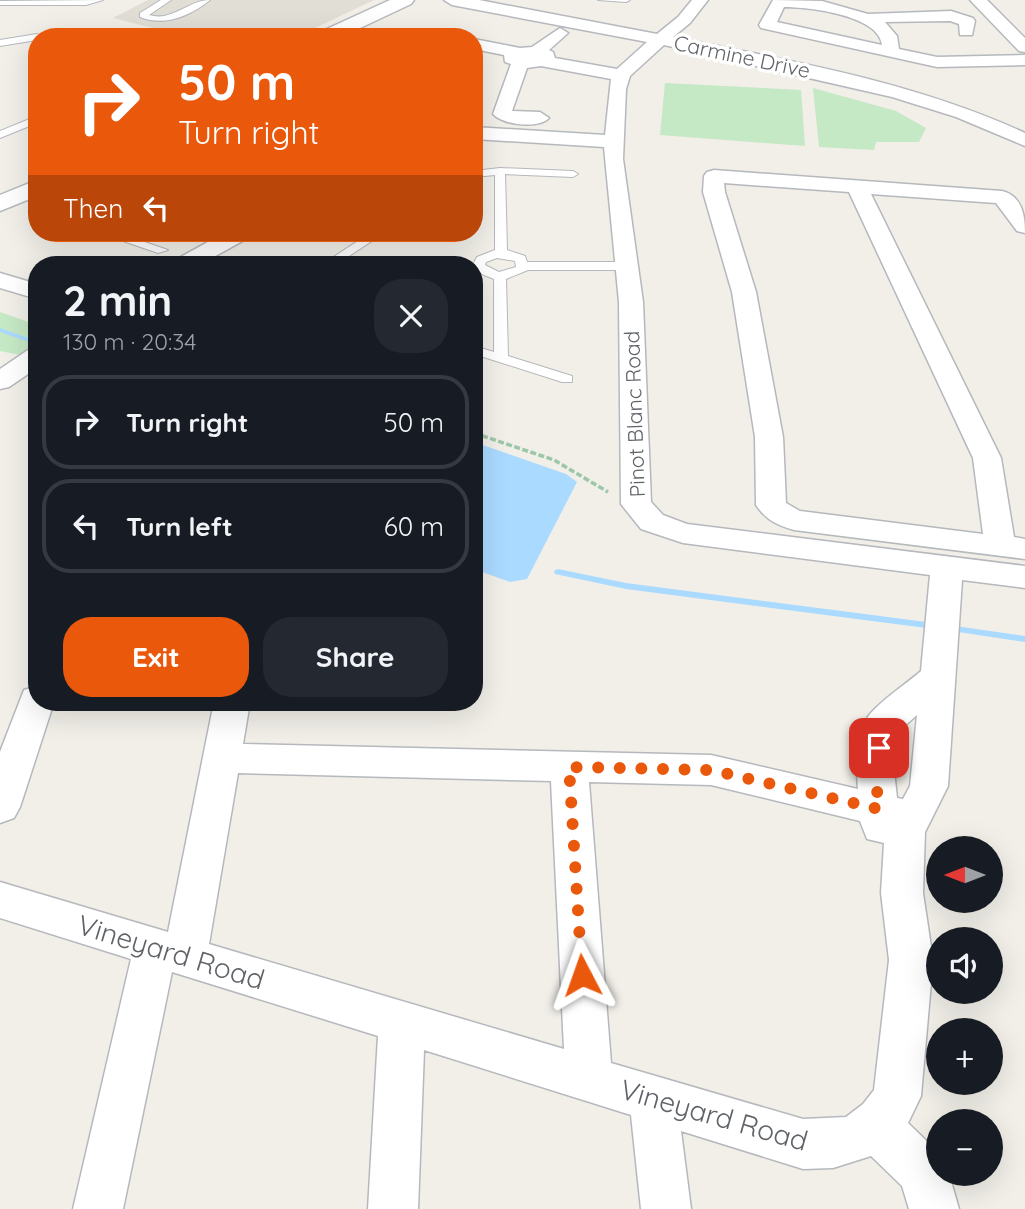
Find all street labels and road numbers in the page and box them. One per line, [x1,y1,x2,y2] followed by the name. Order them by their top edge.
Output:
[672,29,813,83] street label: Carmine Drive
[618,330,650,498] street label: Pinot Blanc Road
[73,906,269,997] street label: Vineyard Road
[616,1071,812,1158] street label: Vineyard Road

